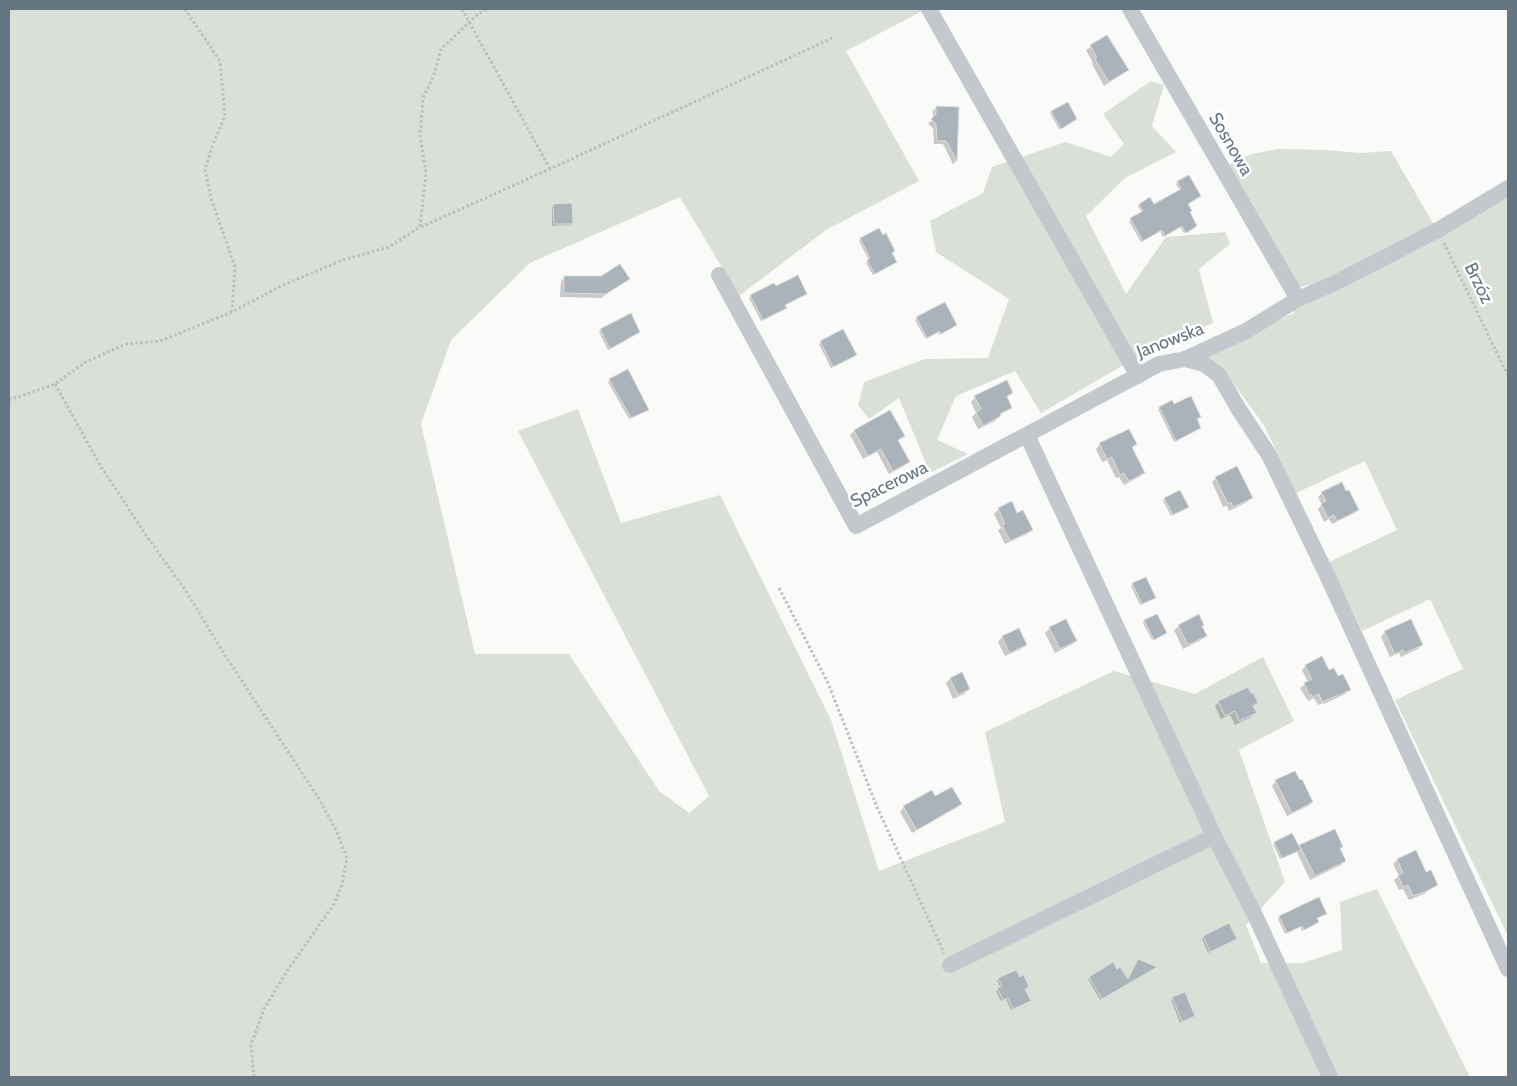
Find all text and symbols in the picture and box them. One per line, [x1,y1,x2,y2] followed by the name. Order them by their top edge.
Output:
[1204,108,1258,180] street label: Sosnowa
[1460,259,1498,308] street label: Brzóz
[1132,317,1207,363] street label: Janowska
[847,456,932,512] street label: Spacerowa

